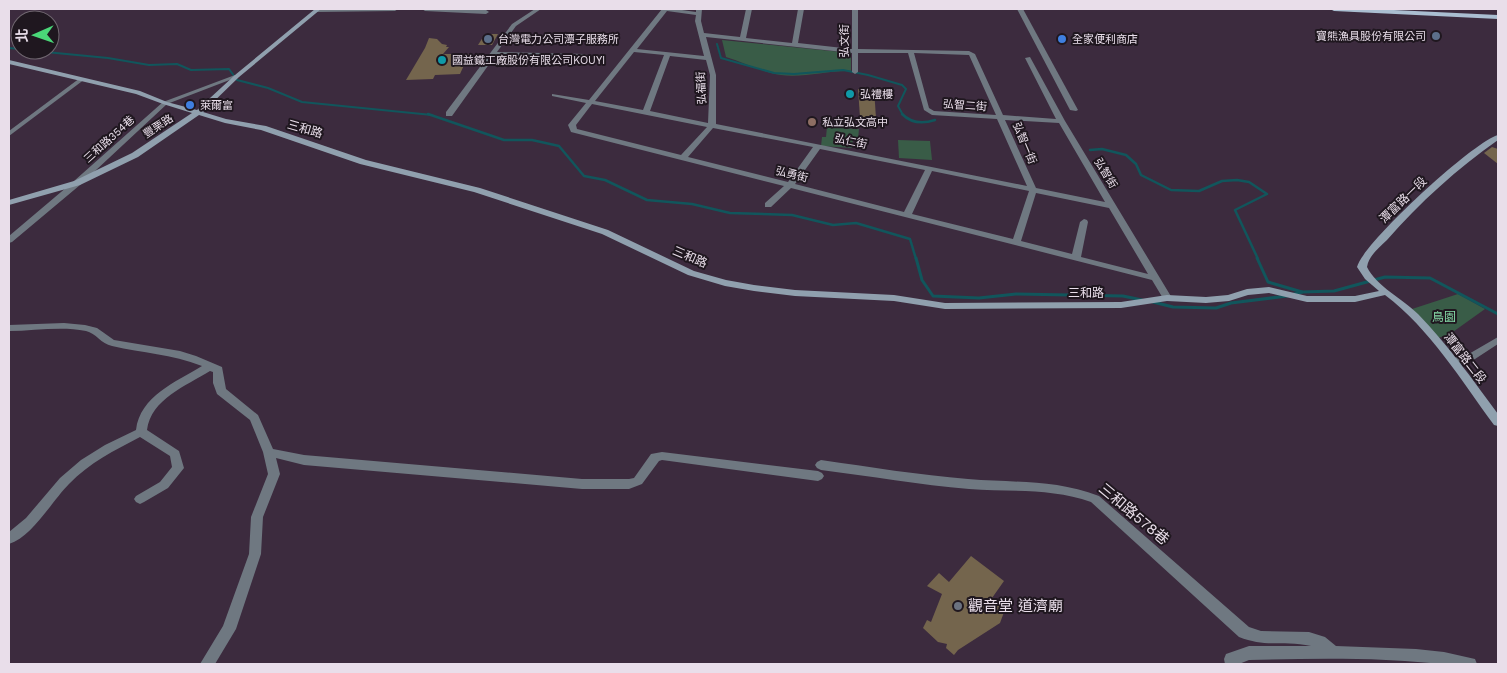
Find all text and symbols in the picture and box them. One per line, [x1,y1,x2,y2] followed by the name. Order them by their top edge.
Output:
[10,10,60,60] north arrow
[838,25,851,58] street label: 弘文街
[14,28,30,43] text: 北
[1316,30,1426,43] place label: 寶熊漁具股份有限公司
[1430,30,1442,42] marker: 寶熊漁具股份有限公司
[482,33,494,45] marker: 台灣電力公司潭子服務所
[498,33,619,46] place label: 台灣電力公司潭子服務所
[1056,33,1068,45] marker: 全家便利商店
[1072,33,1138,46] place label: 全家便利商店
[436,54,448,66] marker: 國益鐵工廠股份有限公司KOUYI
[452,54,605,67] place label: 國益鐵工廠股份有限公司KOUYI
[694,71,709,105] street label: 弘福街
[844,88,856,100] marker: 弘禮樓
[860,88,893,101] place label: 弘禮樓
[943,97,987,114] street label: 弘智二街
[184,99,196,111] marker: 萊爾富
[200,99,233,112] place label: 萊爾富
[141,112,176,141] street label: 豐栗路
[81,113,137,165] street label: 三和路354巷
[806,116,818,128] marker: 私立弘文高中
[822,116,888,129] place label: 私立弘文高中
[286,117,324,141] street label: 三和路
[1010,120,1039,166] street label: 弘智一街
[833,132,868,151] street label: 弘仁街
[1092,156,1120,191] street label: 弘智街
[774,164,809,185] street label: 弘勇街
[1377,174,1429,226] street label: 潭富路一段
[671,244,709,270] street label: 三和路
[1068,286,1104,300] street label: 三和路
[1432,310,1456,324] park label: 鳥園
[1441,330,1489,386] street label: 潭富路二段
[1095,479,1173,549] street label: 三和路578巷
[968,597,1063,615] place label: 觀音堂 道濟廟
[952,600,964,612] marker: 觀音堂 道濟廟

